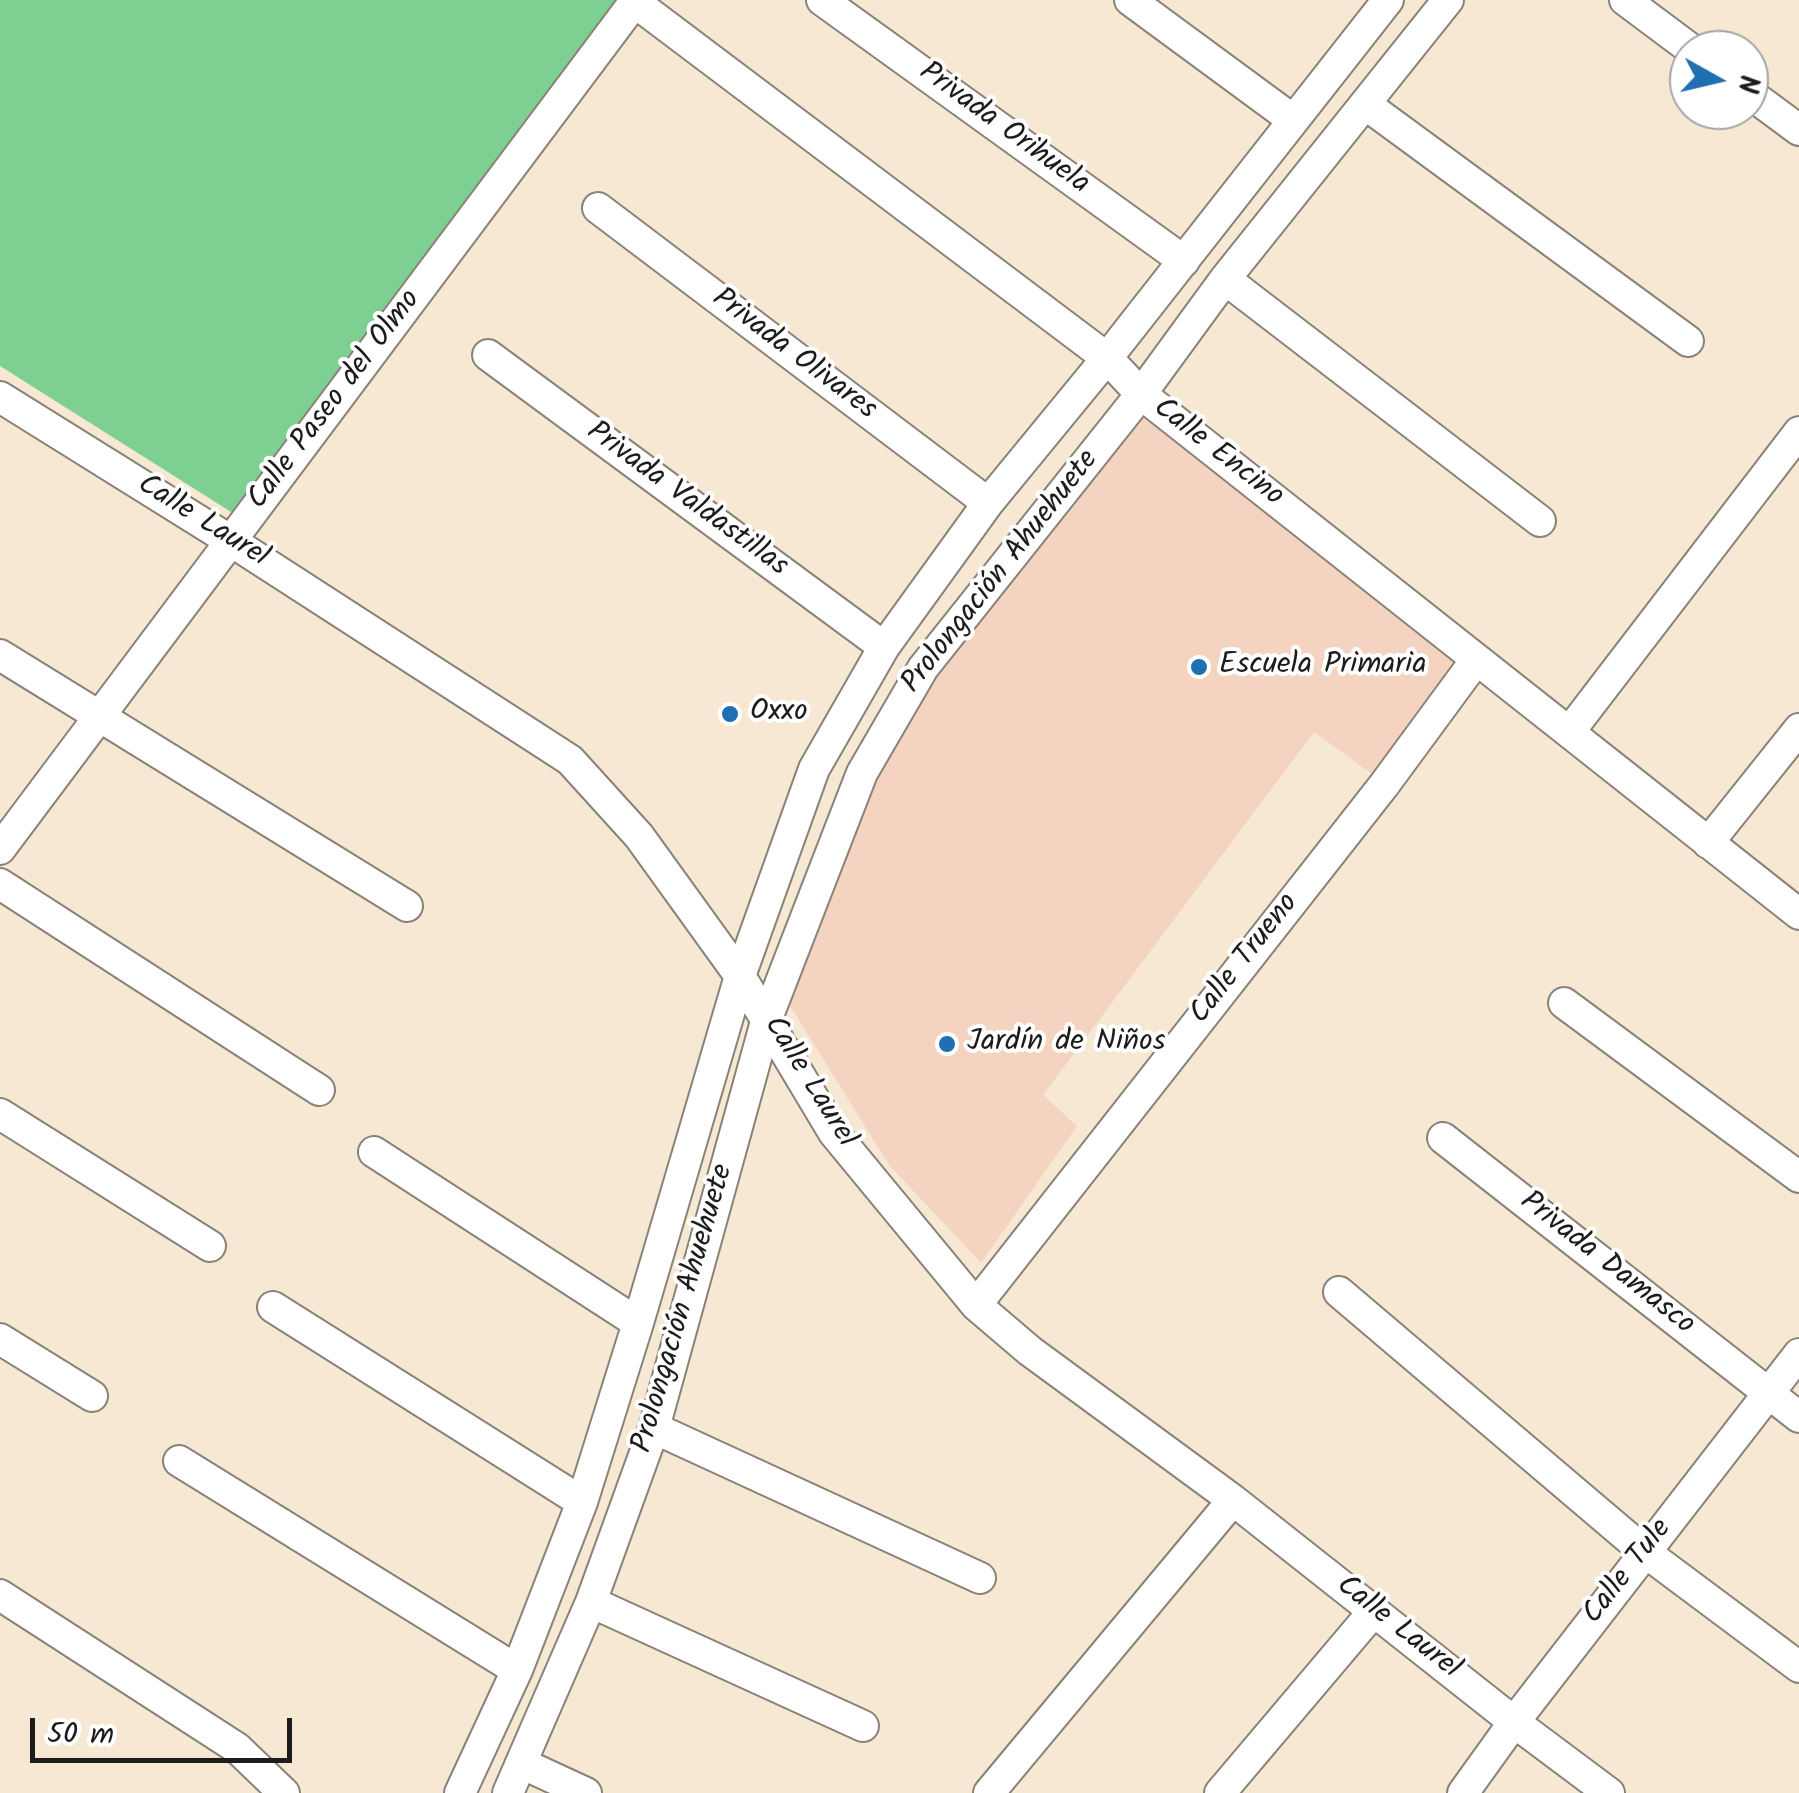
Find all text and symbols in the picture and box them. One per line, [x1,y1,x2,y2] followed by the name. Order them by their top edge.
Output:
[1669,30,1769,130] north arrow
[911,56,1095,204] street label: Privada Orihuela
[1724,72,1771,96] text: N
[704,282,882,430] street label: Privada Olivares
[242,284,430,518] street label: Calle Paseo del Olmo
[1145,392,1289,516] street label: Calle Encino
[578,416,794,586] street label: Privada Valdastillas
[896,444,1108,702] street label: Prolongación Ahuehuete
[130,469,274,577] street label: Calle Laurel
[1219,649,1427,685] place label: Escuela Primaria
[1188,656,1210,678] marker: Escuela Primaria
[750,696,808,732] place label: Oxxo
[719,703,741,725] marker: Oxxo
[1184,888,1308,1032] street label: Calle Trueno
[754,1011,862,1155] street label: Calle Laurel
[967,1026,1165,1062] place label: Jardín de Niños
[936,1033,958,1055] marker: Jardín de Niños
[627,1161,743,1457] street label: Prolongación Ahuehuete
[1511,1185,1701,1345] street label: Privada Damasco
[1577,1513,1681,1633] street label: Calle Tule
[1328,1569,1466,1689] street label: Calle Laurel
[35,1698,298,1760] scale bar
[47,1711,114,1759] text: 50 m

